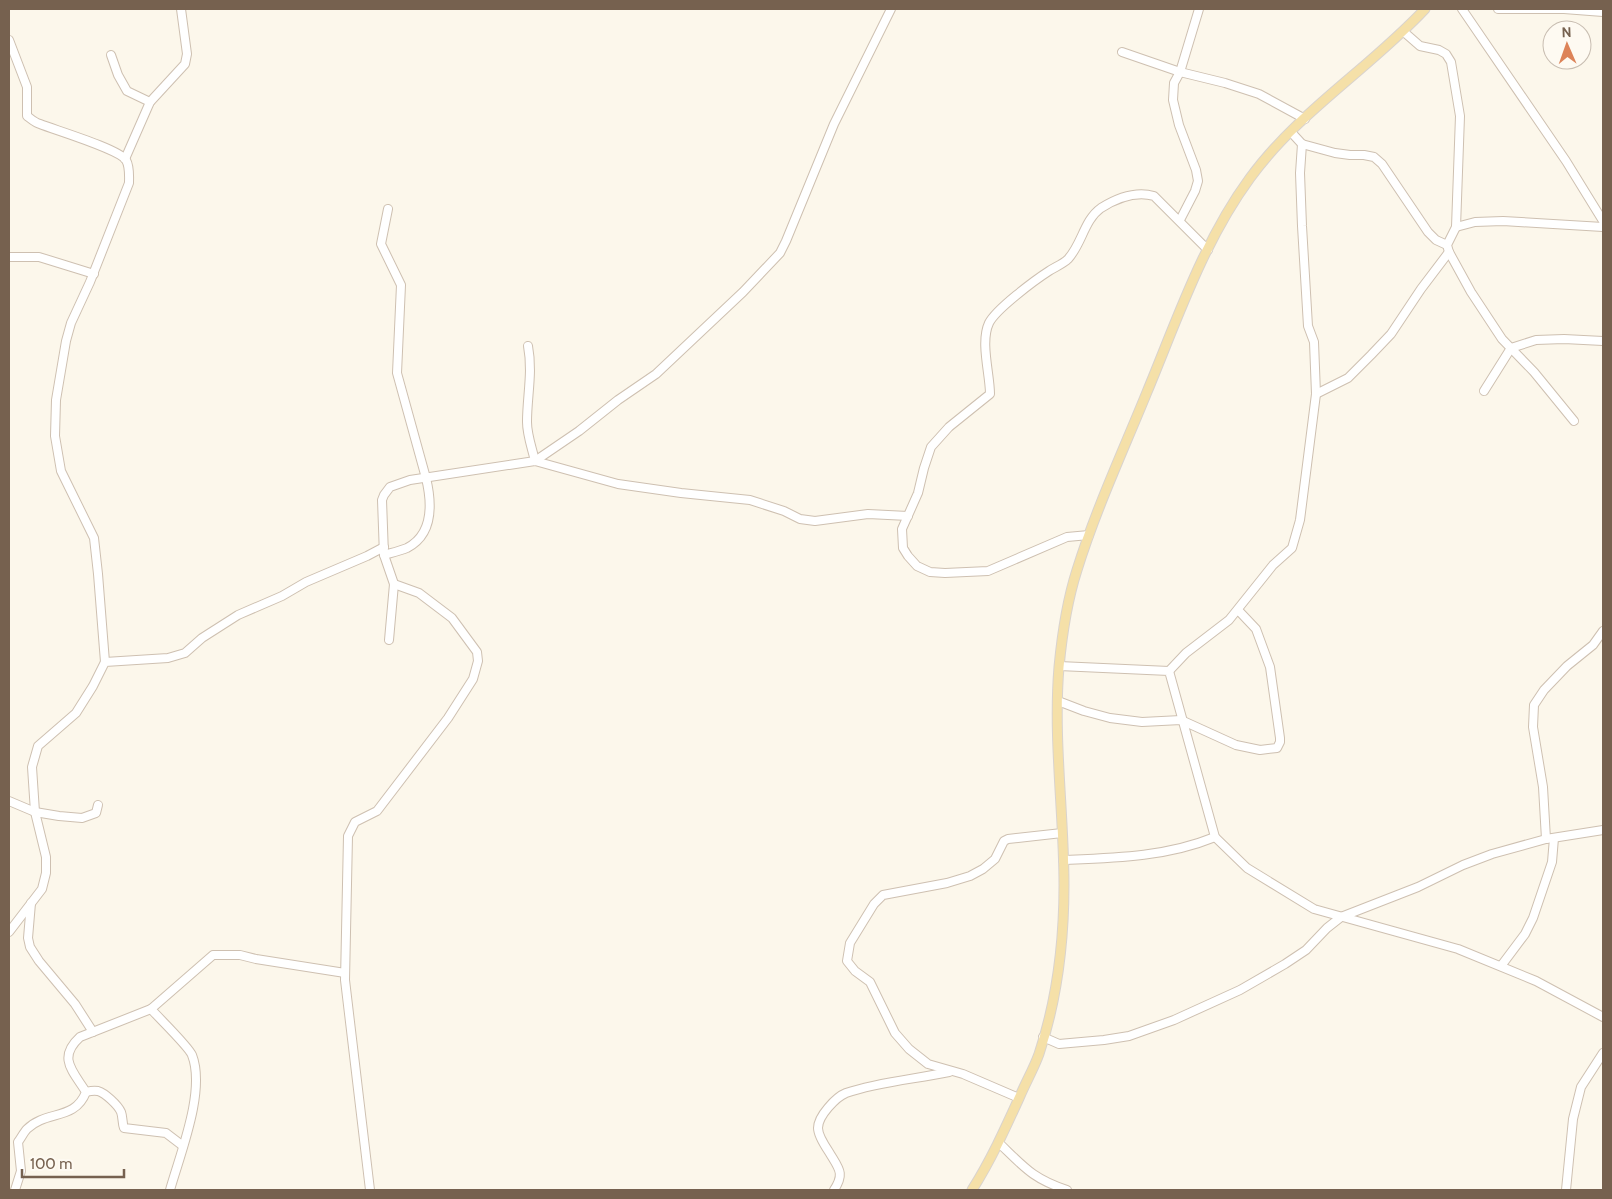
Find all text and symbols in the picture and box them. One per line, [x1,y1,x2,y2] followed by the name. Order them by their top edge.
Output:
[1542,20,1592,70] north arrow
[1561,23,1572,41] text: N
[22,1146,125,1178] scale bar
[30,1155,72,1173] text: 100 m

